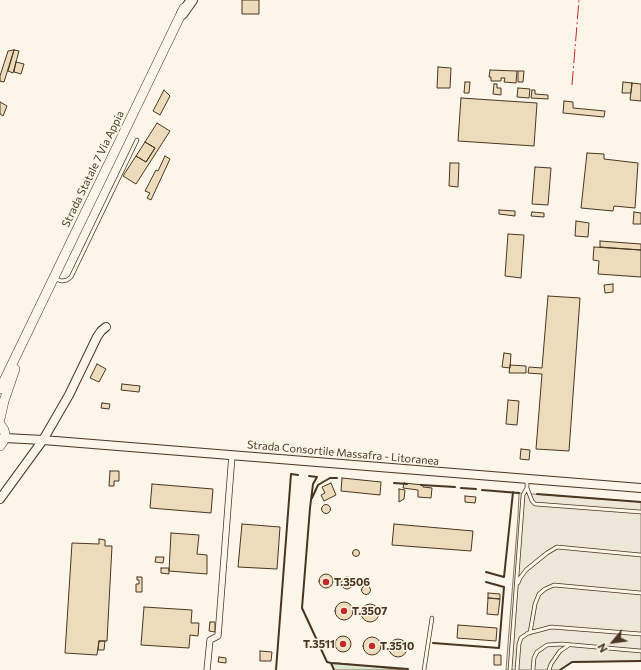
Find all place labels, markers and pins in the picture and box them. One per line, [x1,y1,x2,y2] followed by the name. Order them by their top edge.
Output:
[334,575,370,589] place label: T.3506
[321,577,331,587] marker: T.3506
[352,604,387,618] place label: T.3507
[339,606,349,616] marker: T.3507
[303,637,335,651] place label: T.3511
[338,639,348,649] marker: T.3511
[380,639,414,653] place label: T.3510
[367,641,377,651] marker: T.3510

